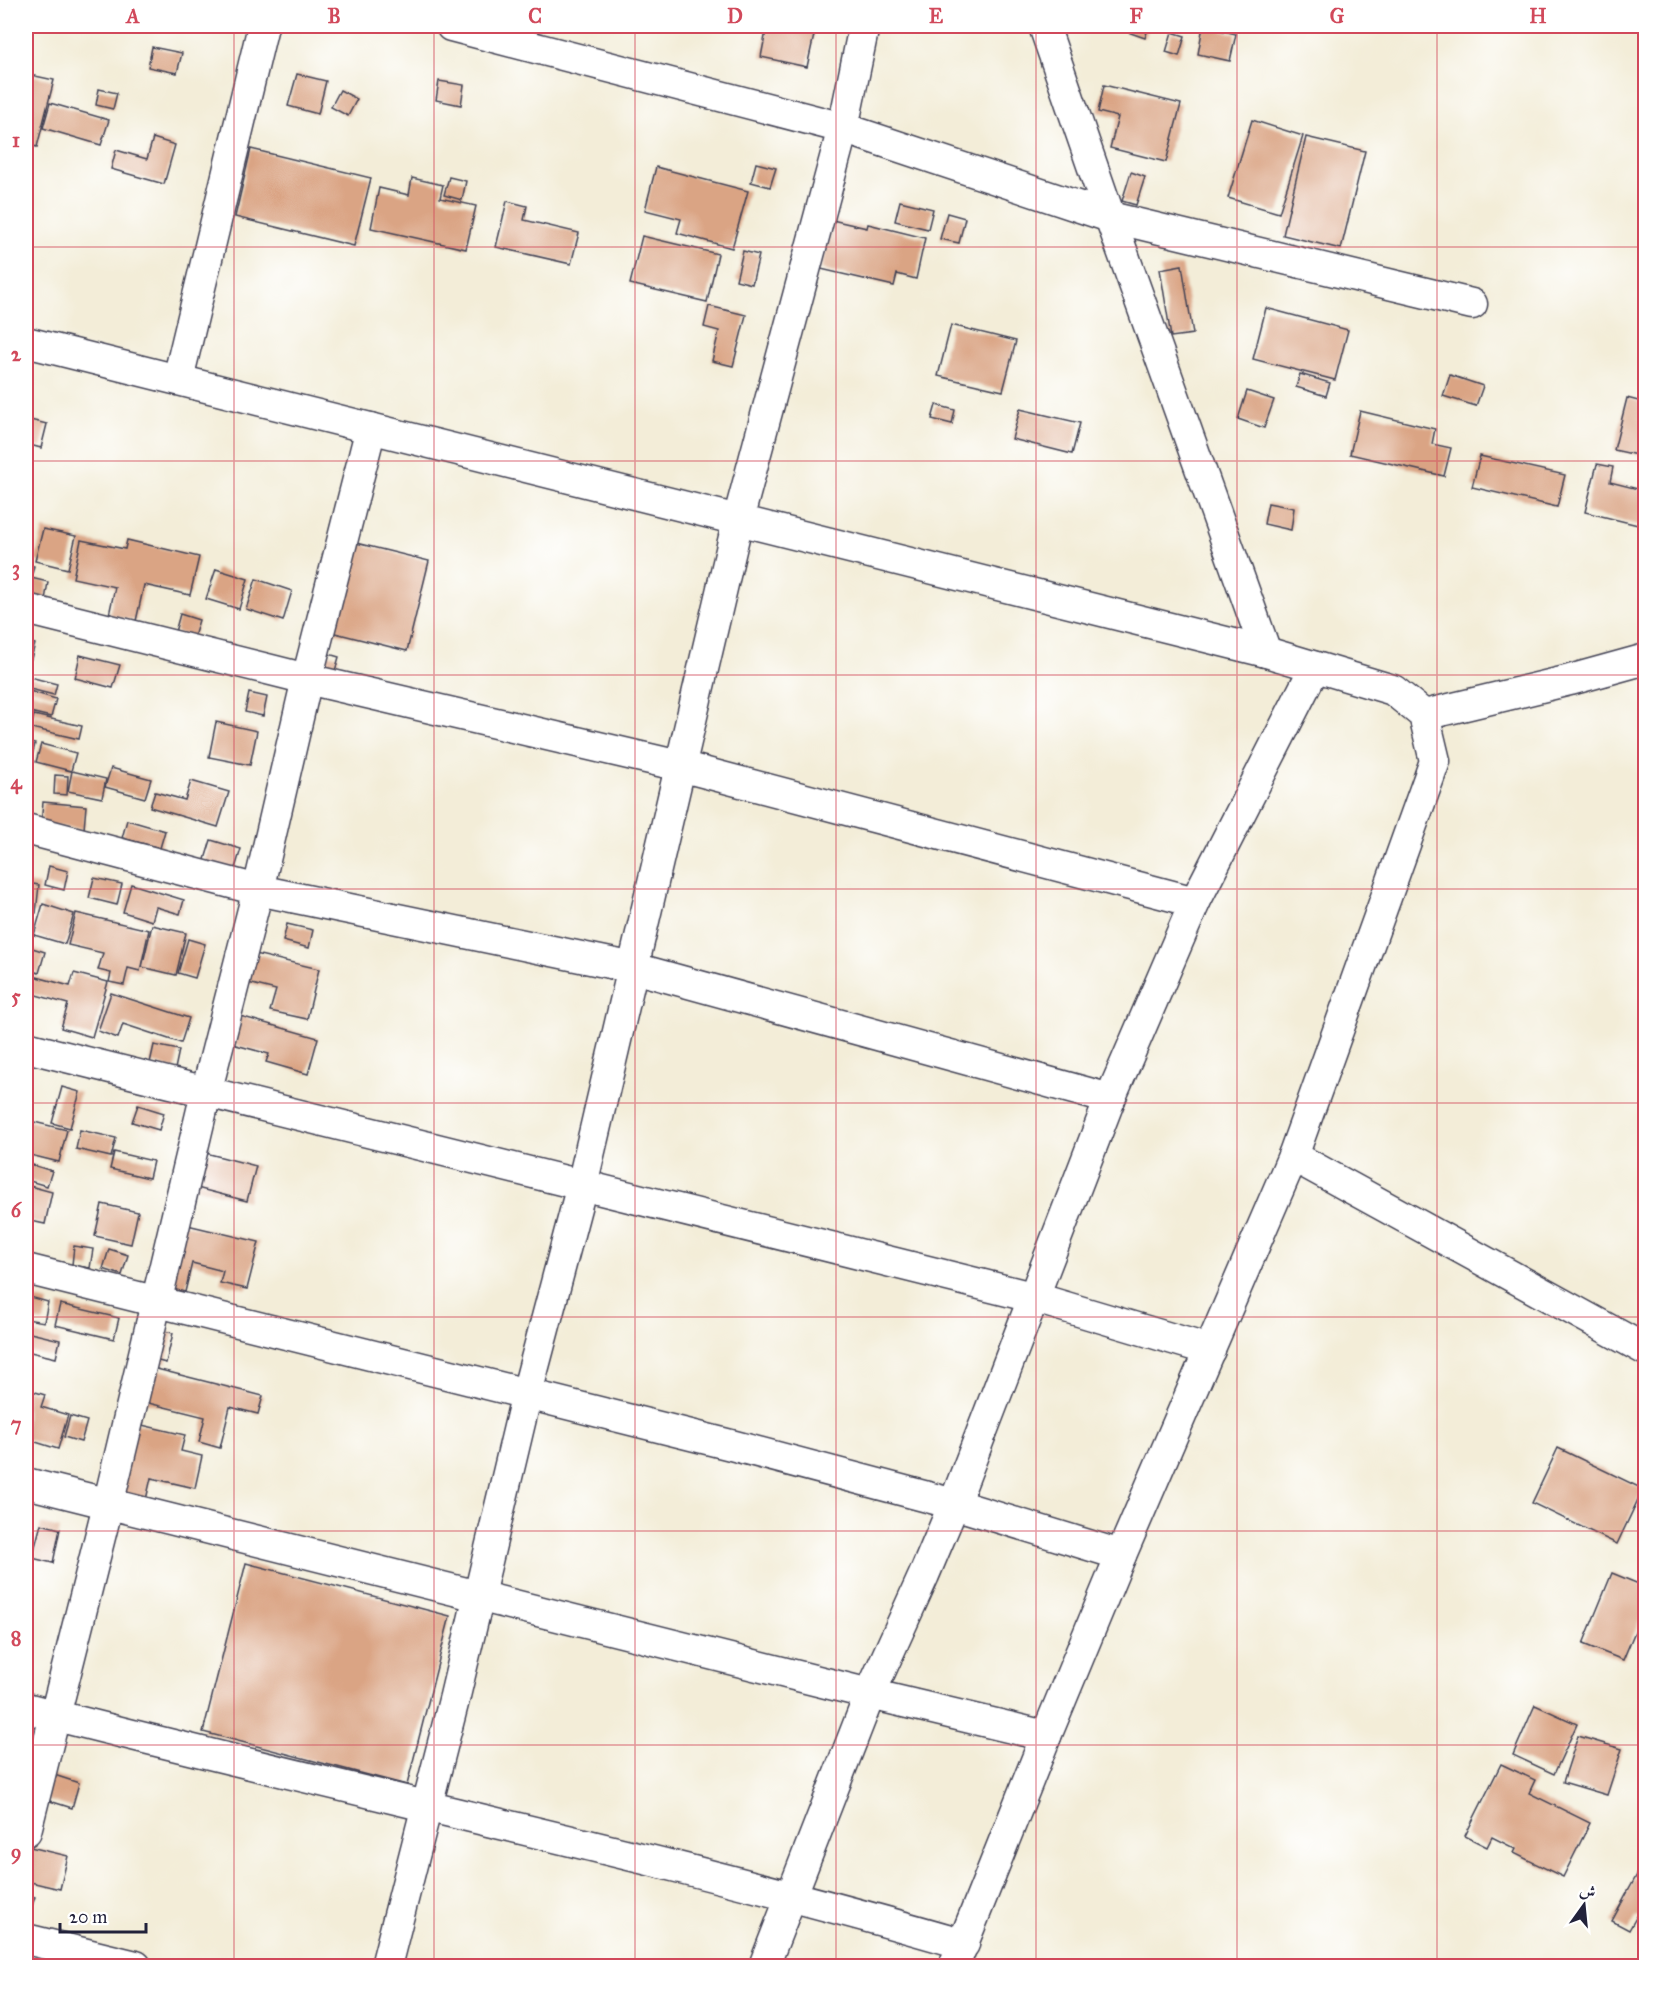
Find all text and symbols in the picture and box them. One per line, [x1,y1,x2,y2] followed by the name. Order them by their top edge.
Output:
[124,4,140,28] text: A
[327,4,341,28] text: B
[528,4,542,28] text: C
[727,4,743,28] text: D
[929,4,944,28] text: E
[1129,4,1143,28] text: F
[1330,4,1345,28] text: G
[1529,4,1547,28] text: H
[12,128,20,152] text: 1
[11,342,22,366] text: 2
[12,556,20,581] text: 3
[10,770,22,795] text: 4
[11,984,21,1008] text: 5
[11,1198,23,1222] text: 6
[11,1412,22,1436] text: 7
[11,1626,21,1650] text: 8
[11,1840,21,1865] text: 9
[1554,1875,1614,1935] north arrow
[1578,1880,1598,1902] text: ش
[60,1896,146,1934] scale bar
[69,1906,107,1928] text: 20 m

